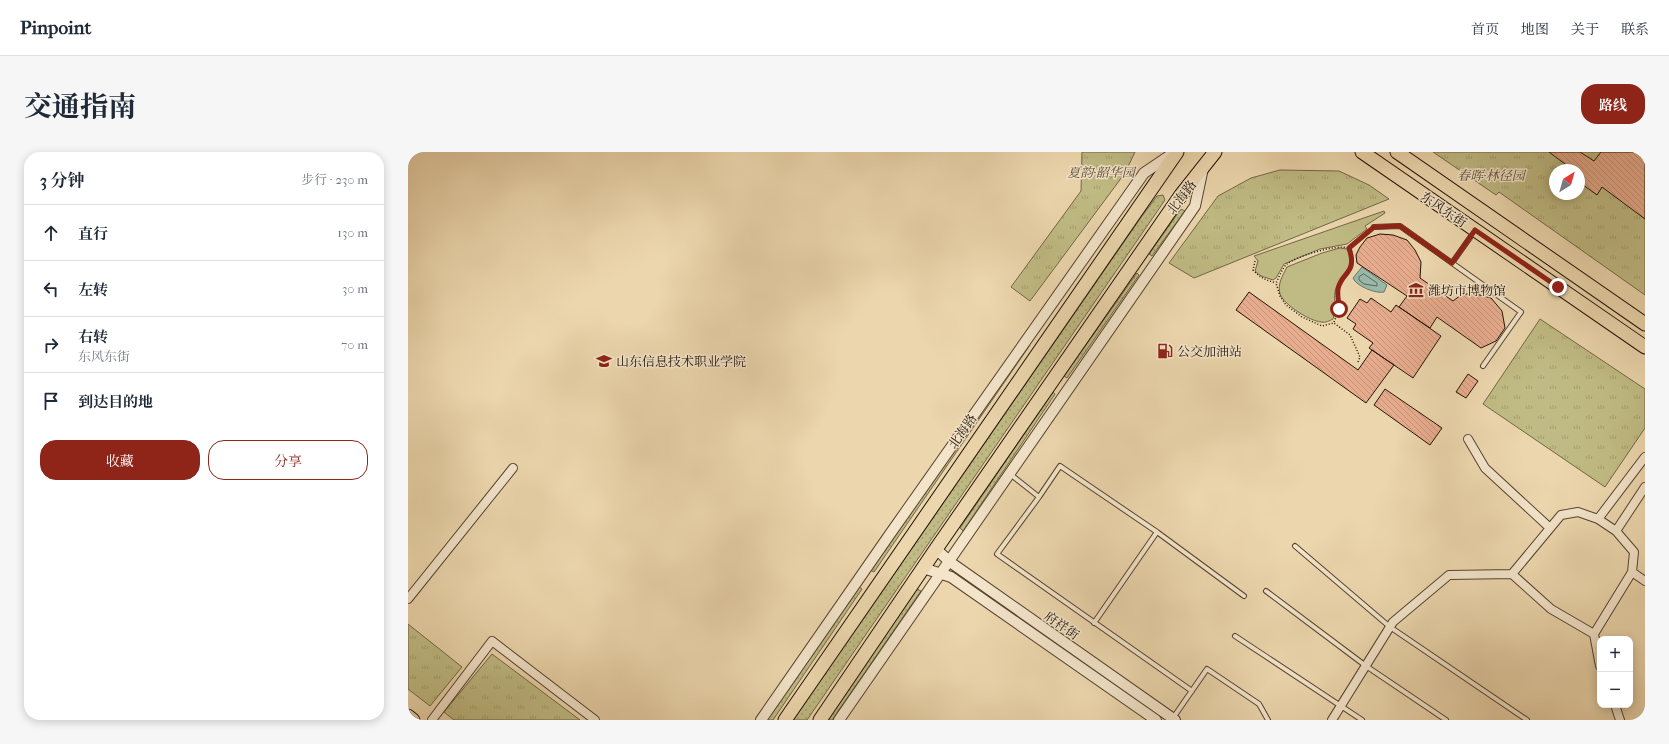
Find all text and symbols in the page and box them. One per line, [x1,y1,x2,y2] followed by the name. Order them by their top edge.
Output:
[20,17,91,39] text: Pinpoint
[1471,21,1499,38] text: 首页
[1521,21,1549,38] text: 地图
[1571,21,1599,38] text: 关于
[1621,21,1649,38] text: 联系
[1581,84,1645,124] button: 路线
[24,90,136,123] text: 交通指南
[1549,164,1585,200] north arrow
[1067,165,1137,180] park label: 夏韵·韶华园
[1457,168,1527,183] park label: 春晖·林径园
[40,170,85,190] text: 3 分钟
[301,172,368,187] text: 步行 · 230 m
[1164,177,1199,217] street label: 北海路
[1418,189,1469,230] street label: 东风东街
[40,222,62,244] icon: ahead
[78,225,108,243] text: 直行
[337,225,368,240] text: 130 m
[40,278,62,300] icon: left
[1549,278,1567,296] route end
[78,281,108,299] text: 左转
[342,281,368,296] text: 30 m
[1407,281,1425,299] museum icon: 潍坊市博物馆
[1428,283,1506,298] place label: 潍坊市博物馆
[1330,300,1348,318] route start
[78,328,108,346] text: 右转
[40,334,62,356] icon: right
[341,337,368,352] text: 70 m
[1156,342,1174,360] fuel station icon: 公交加油站
[1177,344,1242,359] place label: 公交加油站
[78,349,130,364] text: 东风东街
[595,352,613,370] school or university icon: 山东信息技术职业学院
[616,354,746,369] place label: 山东信息技术职业学院
[40,390,62,412] icon: arrive
[78,393,153,411] text: 到达目的地
[945,411,980,452] street label: 北海路
[40,440,200,480] button: 收藏
[208,440,368,480] button: 分享
[1041,608,1082,643] street label: 府祥街
[1597,636,1633,708] map controls
[1597,636,1633,672] button: +
[1597,672,1633,708] button: −

